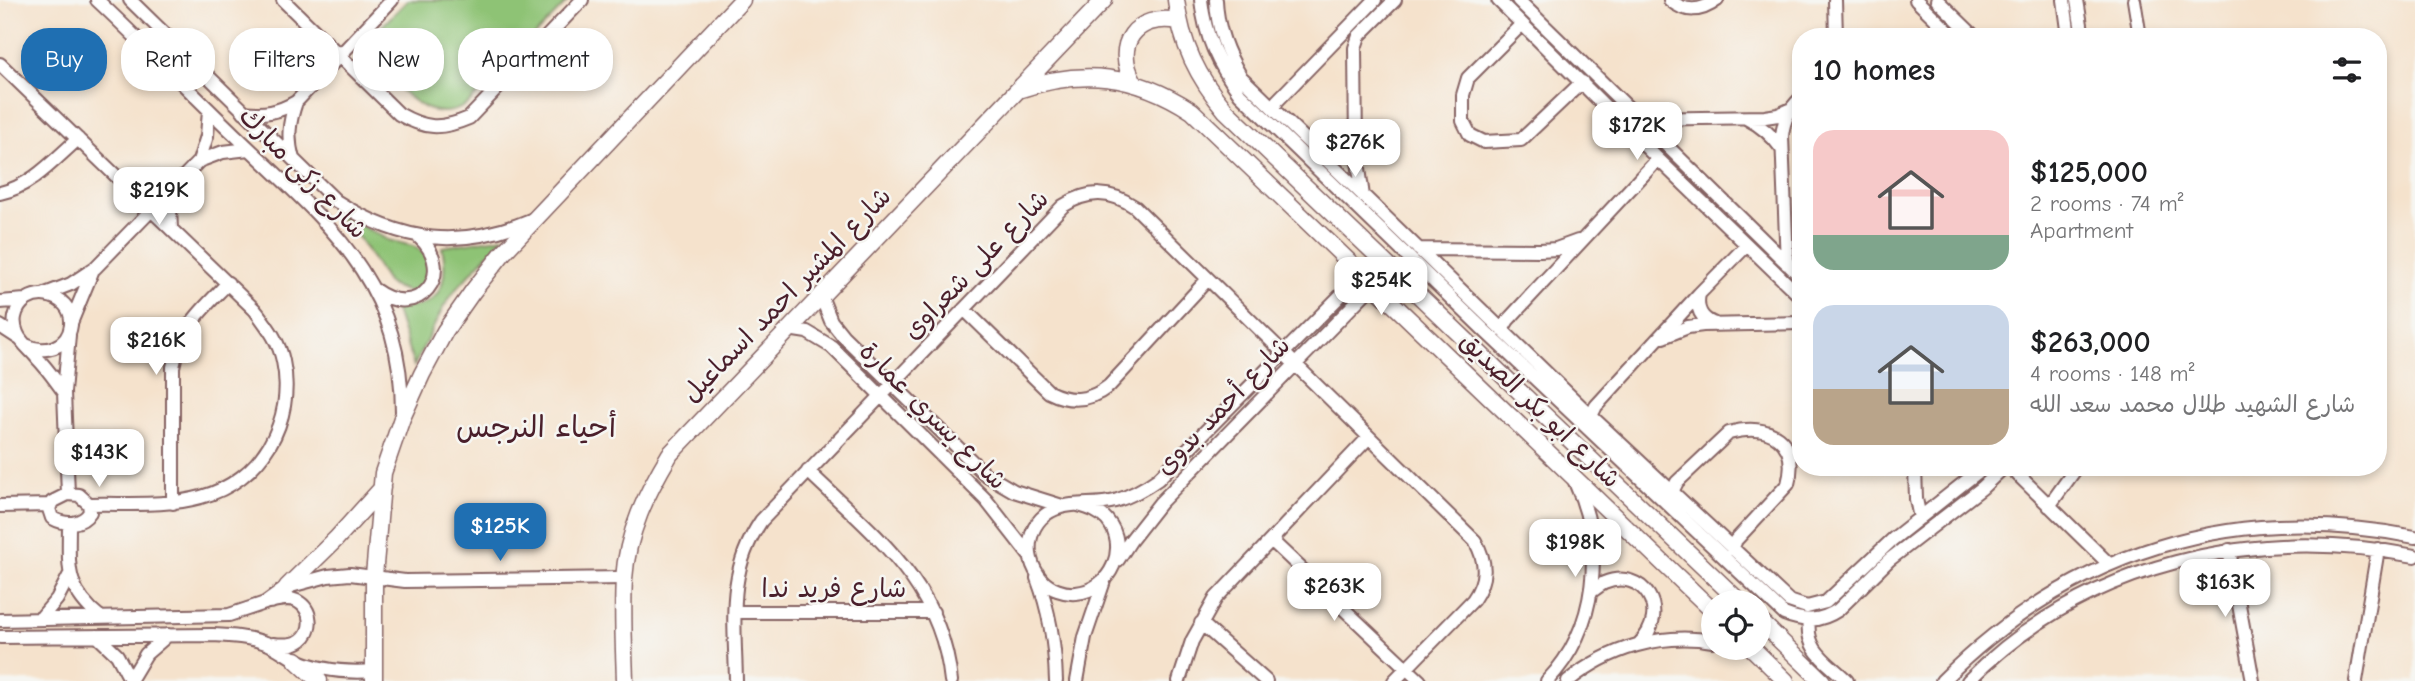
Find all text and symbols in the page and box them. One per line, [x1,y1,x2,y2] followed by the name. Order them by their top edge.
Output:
[21,28,107,91] chip: Buy
[121,28,215,91] chip: Rent
[229,28,339,91] chip: Filters
[353,28,444,91] chip: New
[458,28,613,91] chip: Apartment
[2328,51,2366,89] icon: filters
[1813,53,1935,88] text: 10 homes
[231,101,373,246] street label: شارع زكى مبارك
[1588,102,1686,162] pin: $172K
[1608,111,1666,138] text: $172K
[1306,120,1404,179] pin: $276K
[1325,128,1385,155] text: $276K
[2030,155,2148,190] text: $125,000
[1869,158,1953,242] icon: home
[110,168,208,227] pin: $219K
[129,176,189,203] text: $219K
[676,181,899,410] street label: شارع المشير احمد اسماعيل
[897,184,1056,347] street label: شارع على شعراوى
[2030,190,2183,217] text: 2 rooms · 74 m²
[2030,217,2133,244] text: Apartment
[1332,258,1430,317] pin: $254K
[1350,266,1412,293] text: $254K
[107,318,205,377] pin: $216K
[2030,325,2151,360] text: $263,000
[126,326,186,353] text: $216K
[1452,326,1626,496] street label: شارع ابو بكر الصديق
[1149,330,1298,483] street label: شارع أحمد بدوى
[1869,333,1953,417] icon: home
[851,336,1013,498] street label: شارع يسري عمارة
[2030,360,2194,387] text: 4 rooms · 148 m²
[2030,391,2355,418] text: شارع الشهيد طلال محمد سعد الله
[456,410,616,445] district label: أحياء النرجس
[50,430,148,489] pin: $143K
[70,438,128,465] text: $143K
[451,504,549,563] pin: $125K
[470,512,530,539] text: $125K
[1526,520,1624,579] pin: $198K
[1545,528,1605,555] text: $198K
[2176,560,2274,619] pin: $163K
[1285,564,1383,623] pin: $263K
[2195,568,2255,595] text: $163K
[1303,572,1365,599] text: $263K
[762,574,906,606] street label: شارع فريد ندا
[1701,590,1771,660] map controls
[1701,590,1771,660] button: locate

